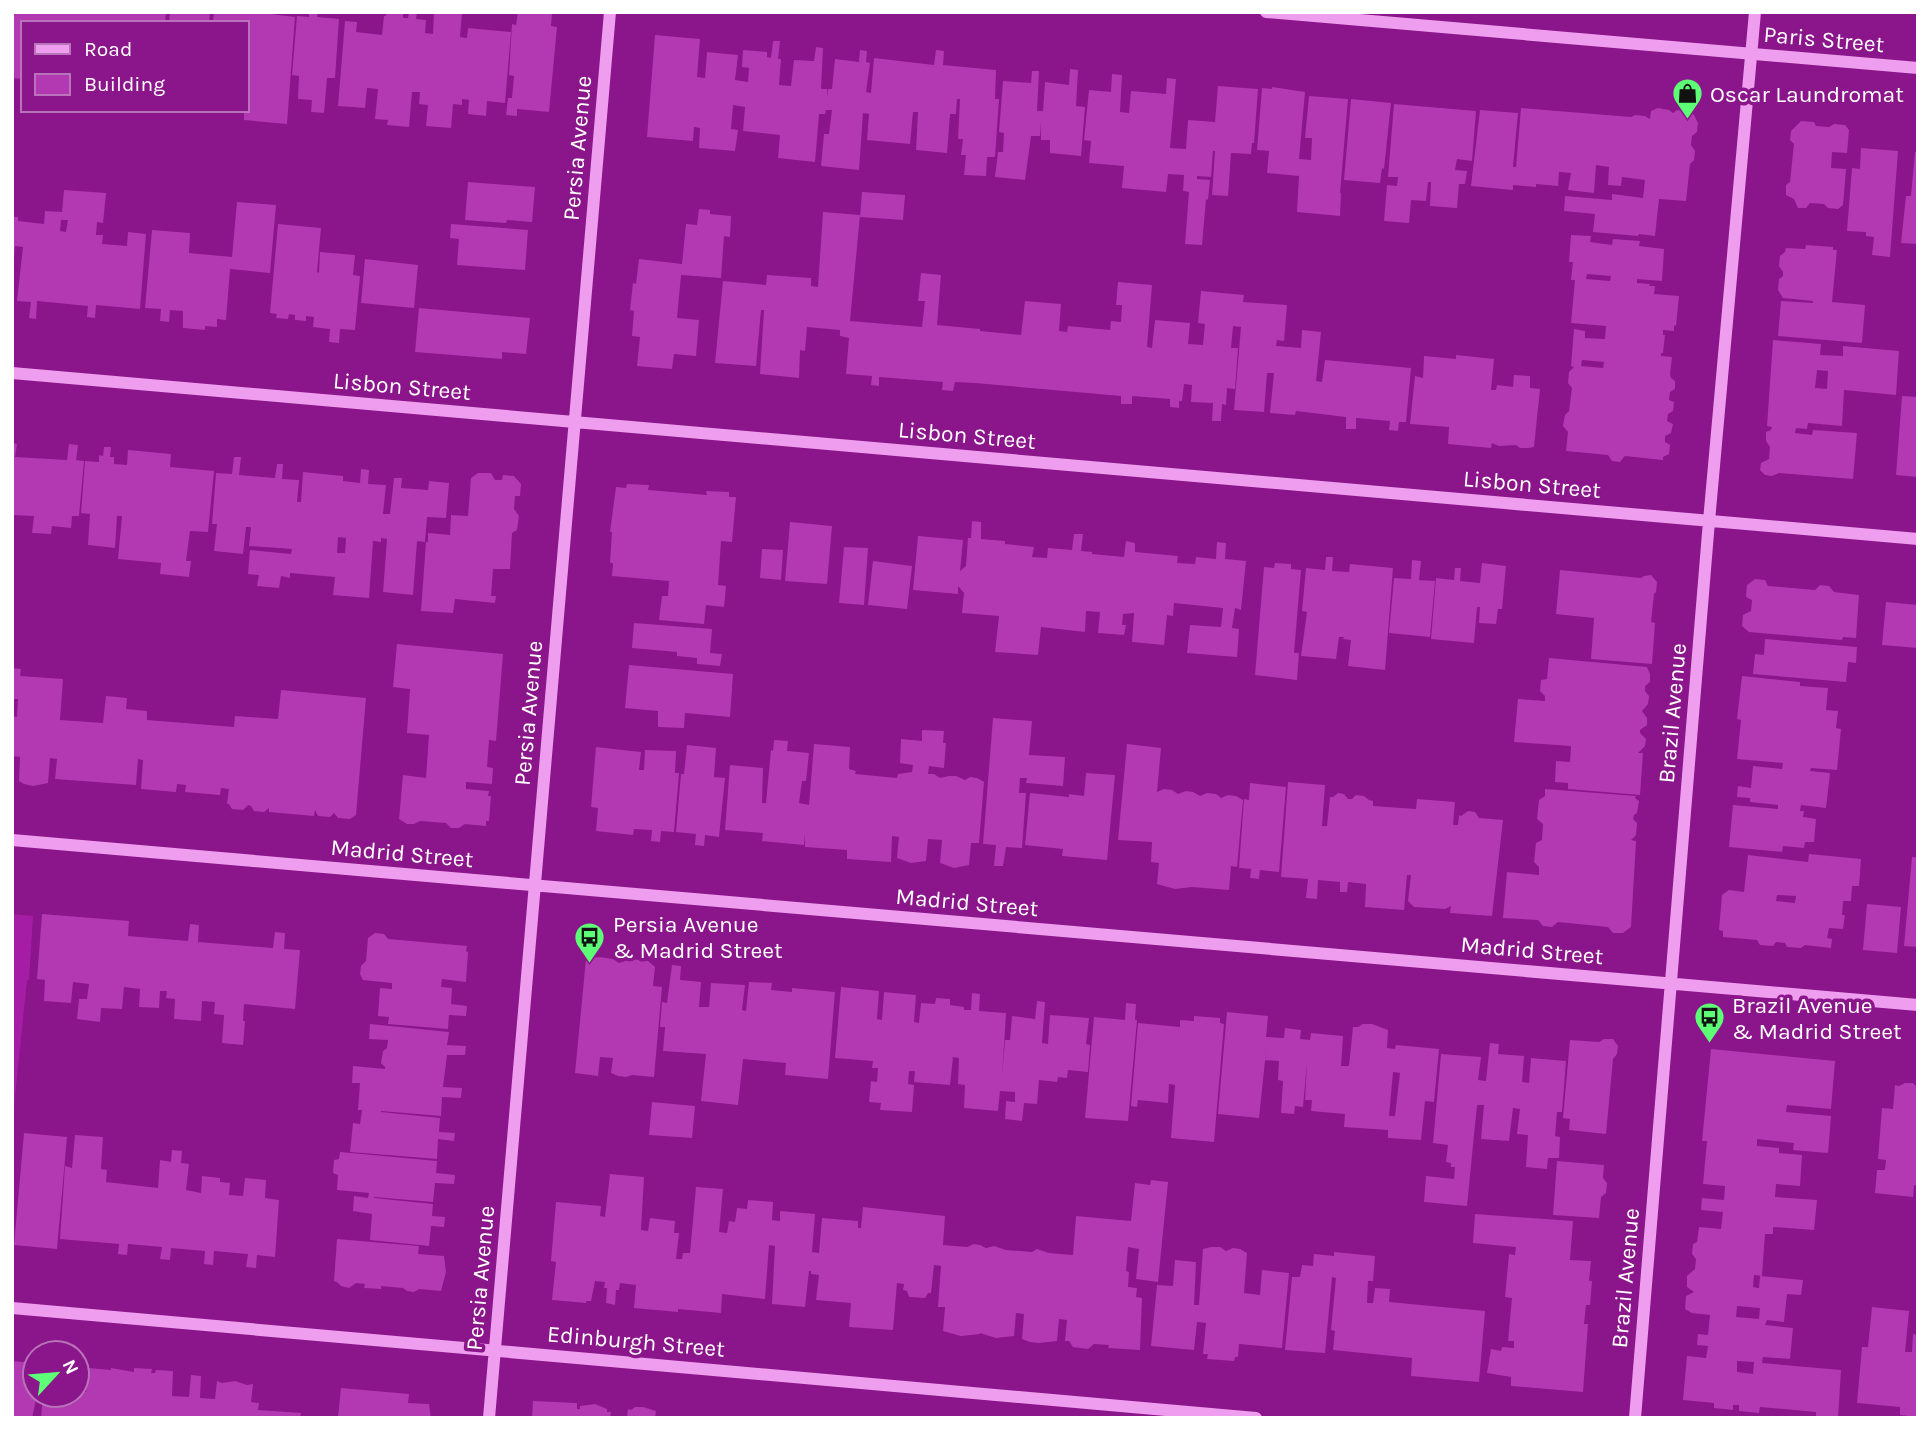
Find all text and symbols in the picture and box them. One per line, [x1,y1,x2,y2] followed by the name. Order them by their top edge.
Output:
[21,21,248,112] legend
[1762,21,1886,58] street label: Paris Street
[84,37,132,61] text: Road
[84,72,165,96] text: Building
[558,74,597,222] street label: Persia Avenue
[1670,77,1704,121] shop icon: Oscar Laundromat
[1710,81,1904,108] place label: Oscar Laundromat
[332,367,472,406] street label: Lisbon Street
[897,416,1037,455] street label: Lisbon Street
[1462,465,1602,504] street label: Lisbon Street
[509,639,548,787] street label: Persia Avenue
[1653,642,1692,784] street label: Brazil Avenue
[329,834,475,873] street label: Madrid Street
[894,883,1040,922] street label: Madrid Street
[613,911,783,964] place label: Persia Avenue & Madrid Street
[573,920,607,964] bus stop icon: Persia Avenue & Madrid Street
[1459,931,1605,970] street label: Madrid Street
[1732,992,1902,1045] place label: Brazil Avenue & Madrid Street
[1692,1001,1726,1045] bus stop icon: Brazil Avenue & Madrid Street
[461,1204,500,1352] street label: Persia Avenue
[1606,1207,1645,1349] street label: Brazil Avenue
[546,1320,726,1363] street label: Edinburgh Street
[21,1339,91,1409] north arrow
[58,1356,83,1378] text: N

